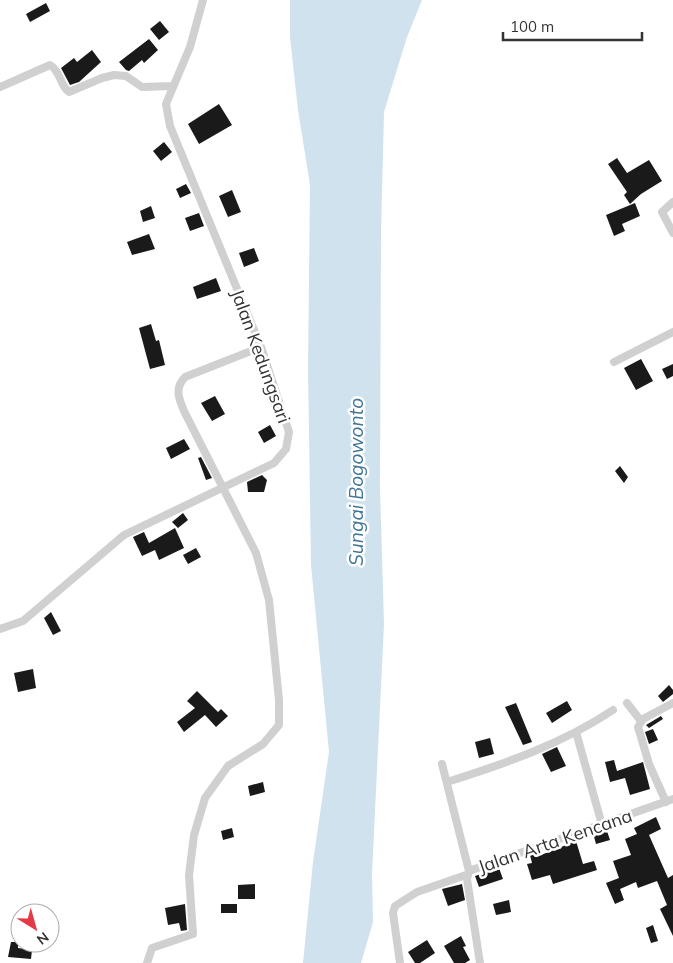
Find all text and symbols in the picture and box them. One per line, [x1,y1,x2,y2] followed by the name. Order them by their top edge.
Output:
[503,10,642,42] scale bar
[510,17,554,36] text: 100 m
[226,286,296,426] street label: Jalan Kedungsari
[344,398,368,566] water label: Sungai Bogowonto
[475,804,635,878] street label: Jalan Arta Kencana
[10,903,60,953] north arrow
[33,928,52,949] text: N

